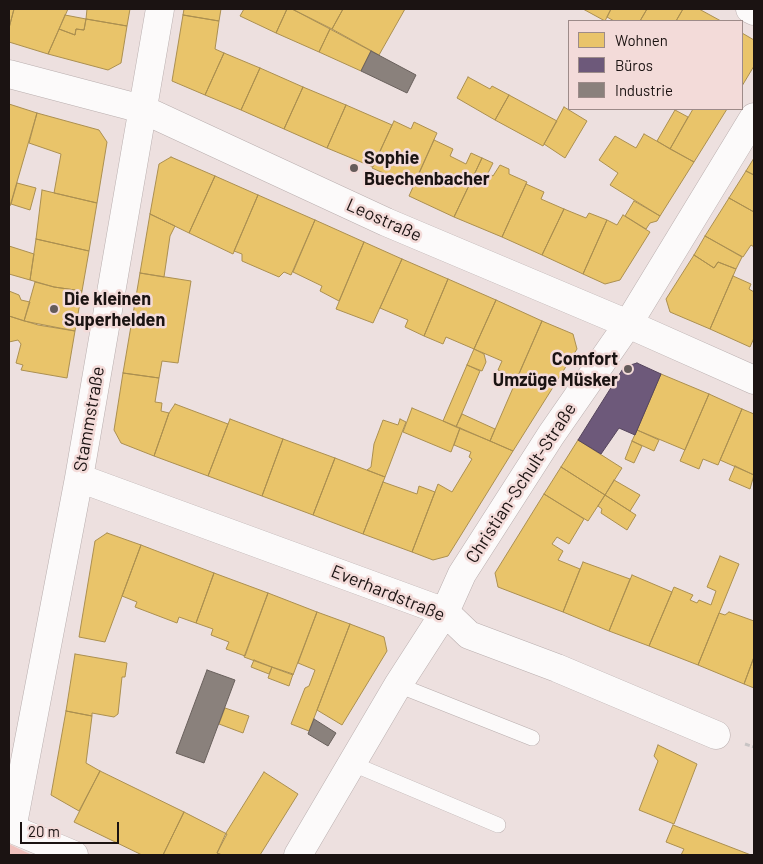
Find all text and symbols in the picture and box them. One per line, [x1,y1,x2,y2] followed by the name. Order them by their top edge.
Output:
[568,20,743,110] legend
[615,31,668,49] text: Wohnen
[615,56,653,74] text: Büros
[615,81,673,99] text: Industrie
[364,147,490,190] place label: Sophie Buechenbacher
[348,162,360,174] marker: Sophie Buechenbacher
[343,194,425,246] street label: Leostraße
[64,288,165,330] place label: Die kleinen Superhelden
[48,303,60,315] marker: Die kleinen Superhelden
[493,348,618,390] place label: Comfort Umzüge Müsker
[622,363,634,375] marker: Comfort Umzüge Müsker
[69,365,109,473] street label: Stammstraße
[461,399,581,567] street label: Christian-Schult-Straße
[328,560,448,626] street label: Everhardstraße
[22,812,121,844] scale bar
[28,822,60,840] text: 20 m

